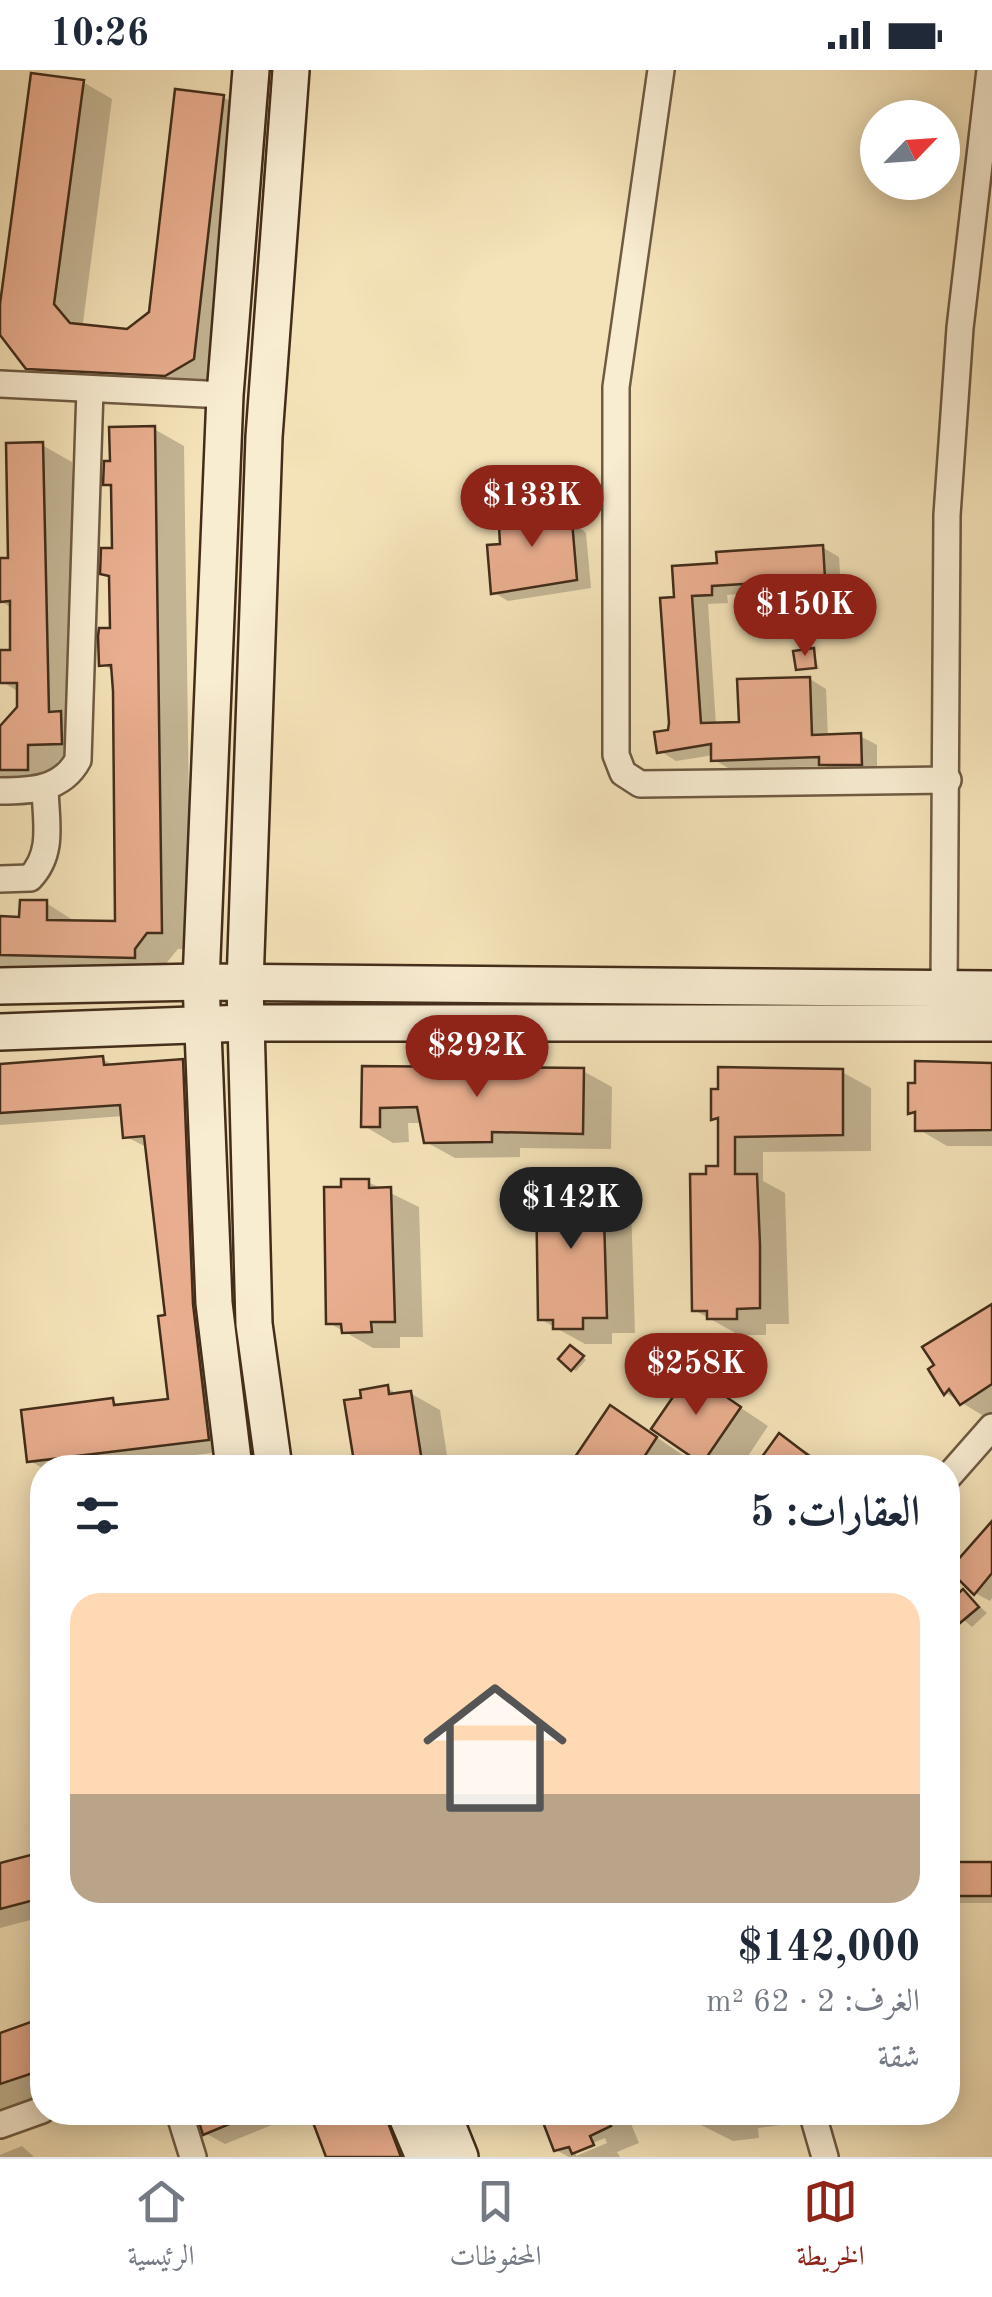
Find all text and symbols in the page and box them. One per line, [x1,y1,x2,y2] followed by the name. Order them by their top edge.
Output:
[50,16,149,54] text: 10:26
[860,100,960,200] north arrow
[860,100,960,200] map controls
[462,465,602,550] pin: $133K
[483,481,581,513] text: $133K
[735,574,875,659] pin: $150K
[756,590,854,622] text: $150K
[407,1015,547,1100] pin: $292K
[428,1031,526,1063] text: $292K
[501,1167,641,1252] pin: $142K
[522,1183,620,1215] text: $142K
[626,1333,766,1418] pin: $258K
[647,1349,745,1381] text: $258K
[70,1488,125,1543] icon: filters
[750,1493,920,1535] text: العقارات: 5
[405,1658,585,1838] icon: home
[738,1928,920,1970] text: $142,000
[706,1987,920,2019] text: الغرف: 2 · 62 m²
[878,2043,920,2075] text: شقة
[127,2174,195,2283] tab: الرئيسية
[449,2174,542,2283] tab: المحفوظات
[796,2174,865,2283] tab: الخريطة

